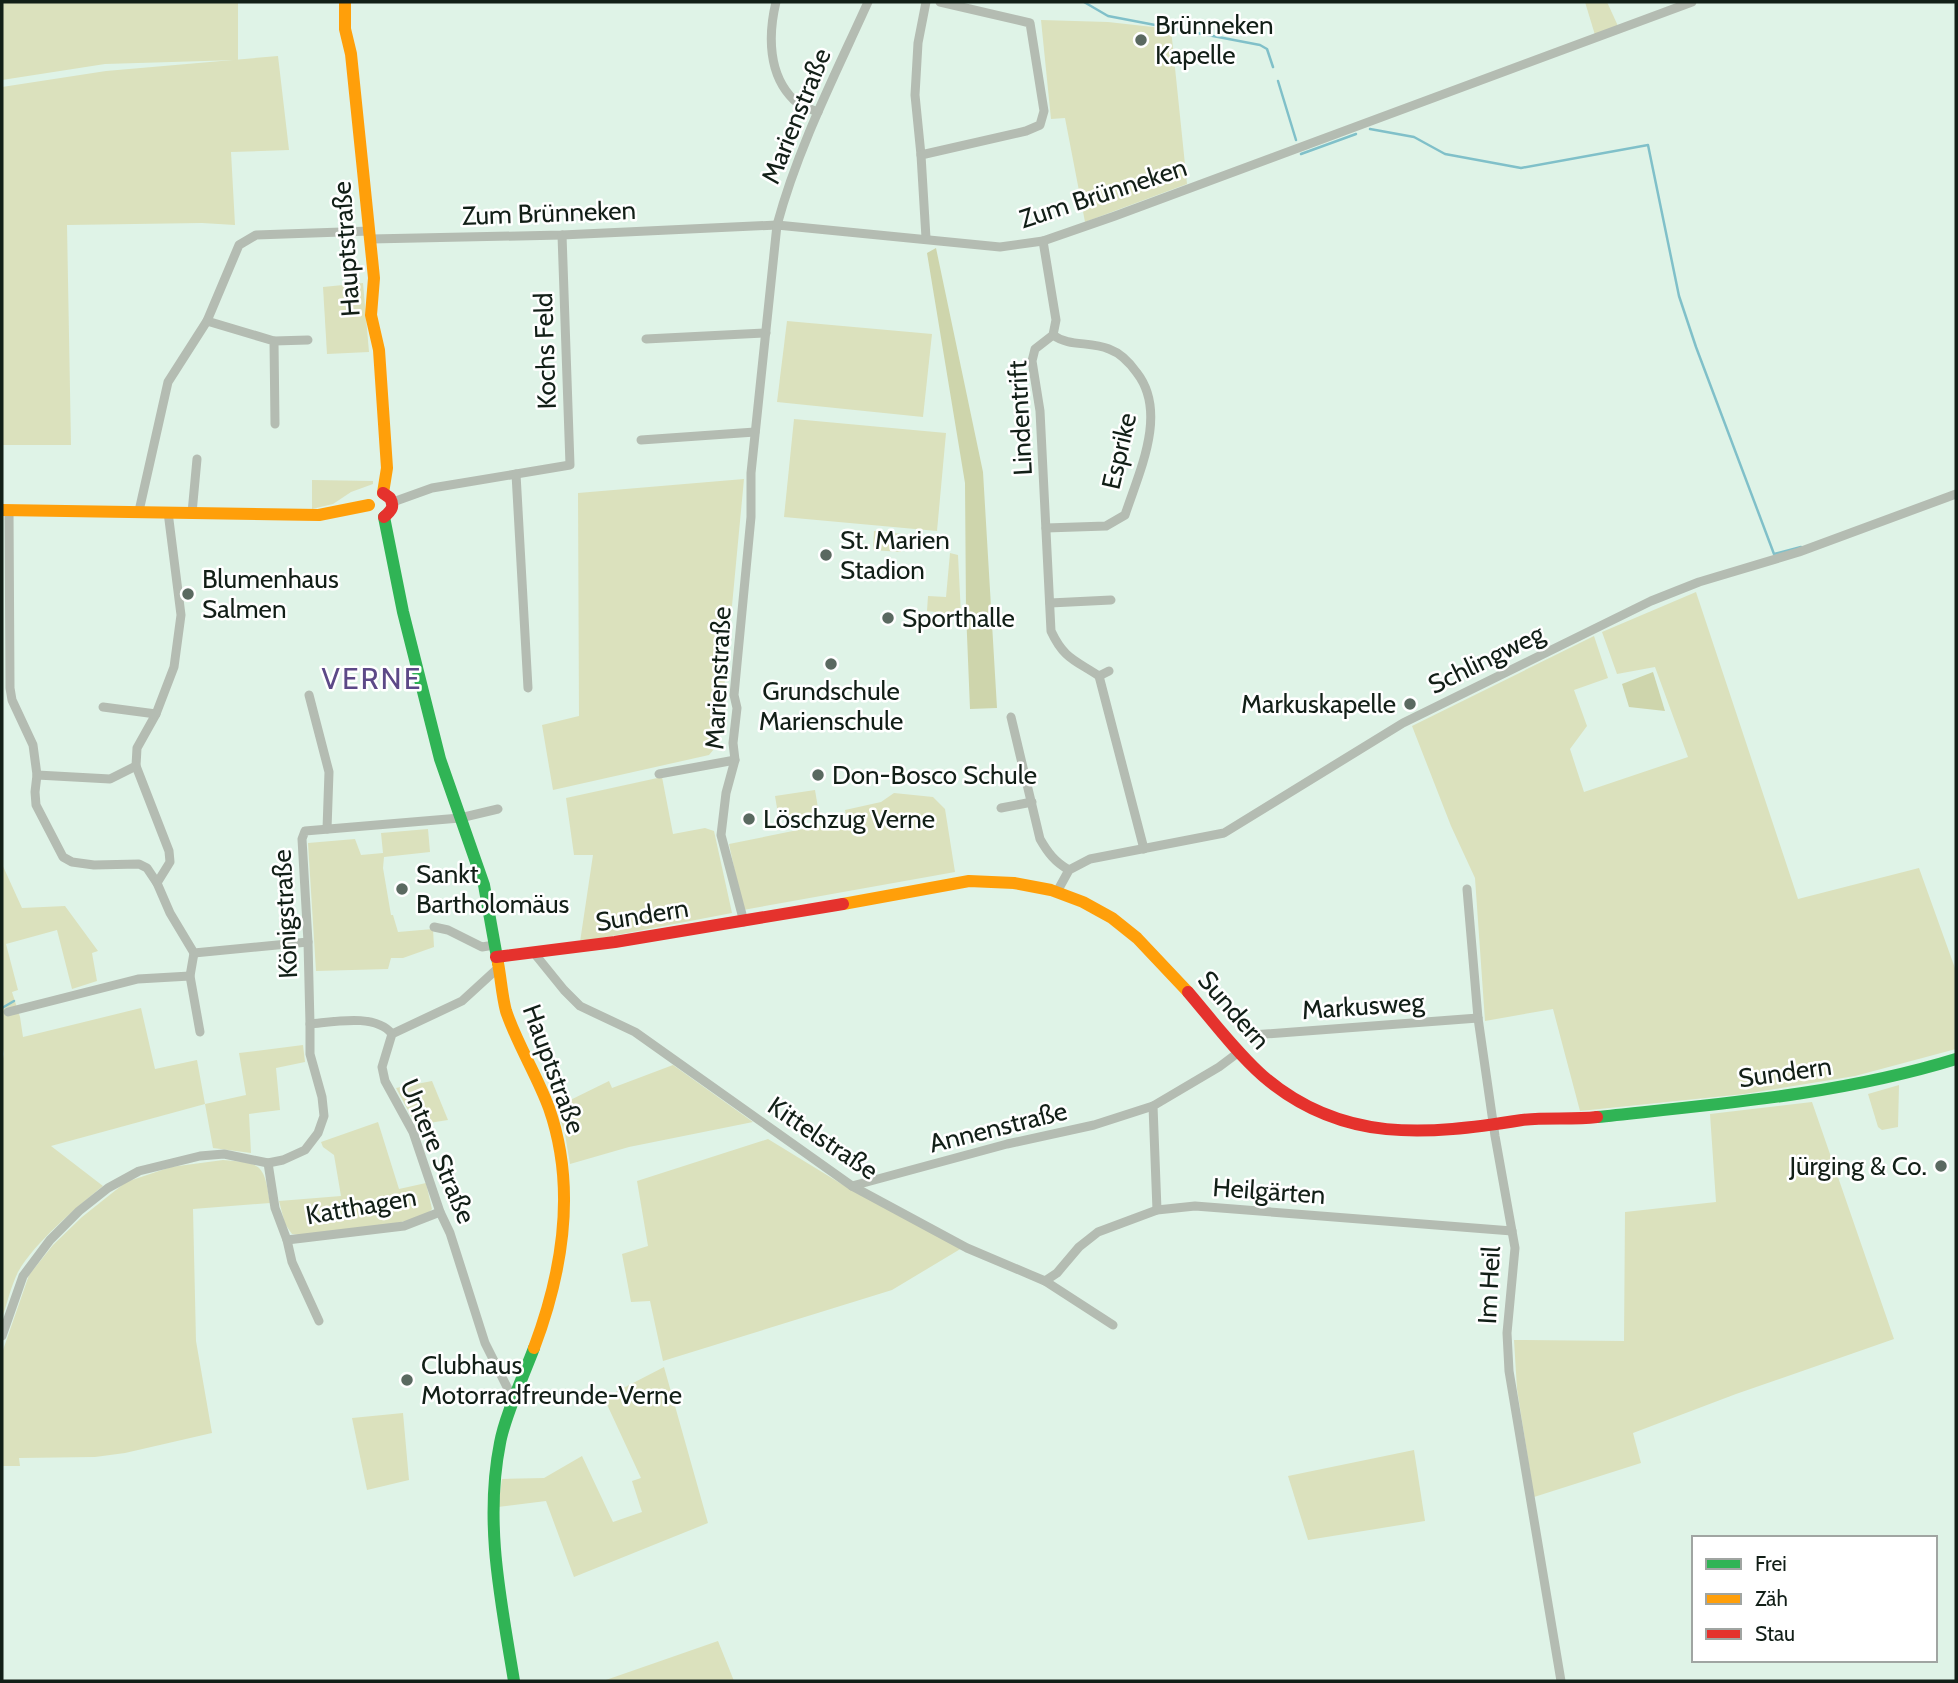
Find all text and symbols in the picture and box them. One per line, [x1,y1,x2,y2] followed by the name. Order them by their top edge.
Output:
[1155,9,1274,71] place label: Brünneken Kapelle
[1133,32,1149,48] marker: Brünneken Kapelle
[754,44,838,188] street label: Marienstraße
[1015,151,1191,235] street label: Zum Brünneken
[325,180,367,318] street label: Hauptstraße
[461,194,637,232] street label: Zum Brünneken
[527,292,563,410] street label: Kochs Feld
[1001,360,1039,476] street label: Lindentrift
[1095,410,1143,492] street label: Esprike
[840,524,950,586] place label: St. Marien Stadion
[818,547,834,563] marker: St. Marien Stadion
[202,563,339,625] place label: Blumenhaus Salmen
[180,586,196,602] marker: Blumenhaus Salmen
[902,602,1015,634] place label: Sporthalle
[698,606,738,750] street label: Marienstraße
[880,610,896,626] marker: Sporthalle
[1423,617,1550,701] street label: Schlingweg
[823,656,839,672] marker: Grundschule Marienschule
[322,660,422,697] district label: VERNE
[759,675,903,737] place label: Grundschule Marienschule
[1241,688,1396,720] place label: Markuskapelle
[1402,696,1418,712] marker: Markuskapelle
[832,759,1037,791] place label: Don-Bosco Schule
[810,767,826,783] marker: Don-Bosco Schule
[763,803,935,835] place label: Löschzug Verne
[741,811,757,827] marker: Löschzug Verne
[266,849,304,979] street label: Königstraße
[416,858,570,920] place label: Sankt Bartholomäus
[394,881,410,897] marker: Sankt Bartholomäus
[593,892,691,938] street label: Sundern
[1191,964,1277,1056] street label: Sundern
[1301,986,1426,1026] street label: Markusweg
[516,1000,592,1138] street label: Hauptstraße
[1736,1050,1834,1094] street label: Sundern
[393,1074,483,1228] street label: Untere Straße
[762,1090,884,1186] street label: Kittelstraße
[926,1094,1070,1160] street label: Annenstraße
[1789,1150,1927,1182] place label: Jürging & Co.
[1933,1158,1949,1174] marker: Jürging & Co.
[1211,1171,1327,1211] street label: Heilgärten
[303,1181,419,1231] street label: Katthagen
[1471,1245,1507,1325] street label: Im Heil
[421,1349,682,1411] place label: Clubhaus Motorradfreunde-Verne
[399,1372,415,1388] marker: Clubhaus Motorradfreunde-Verne
[1692,1536,1937,1662] legend
[1755,1551,1787,1576] text: Frei
[1755,1586,1788,1611] text: Zäh
[1755,1621,1795,1646] text: Stau

